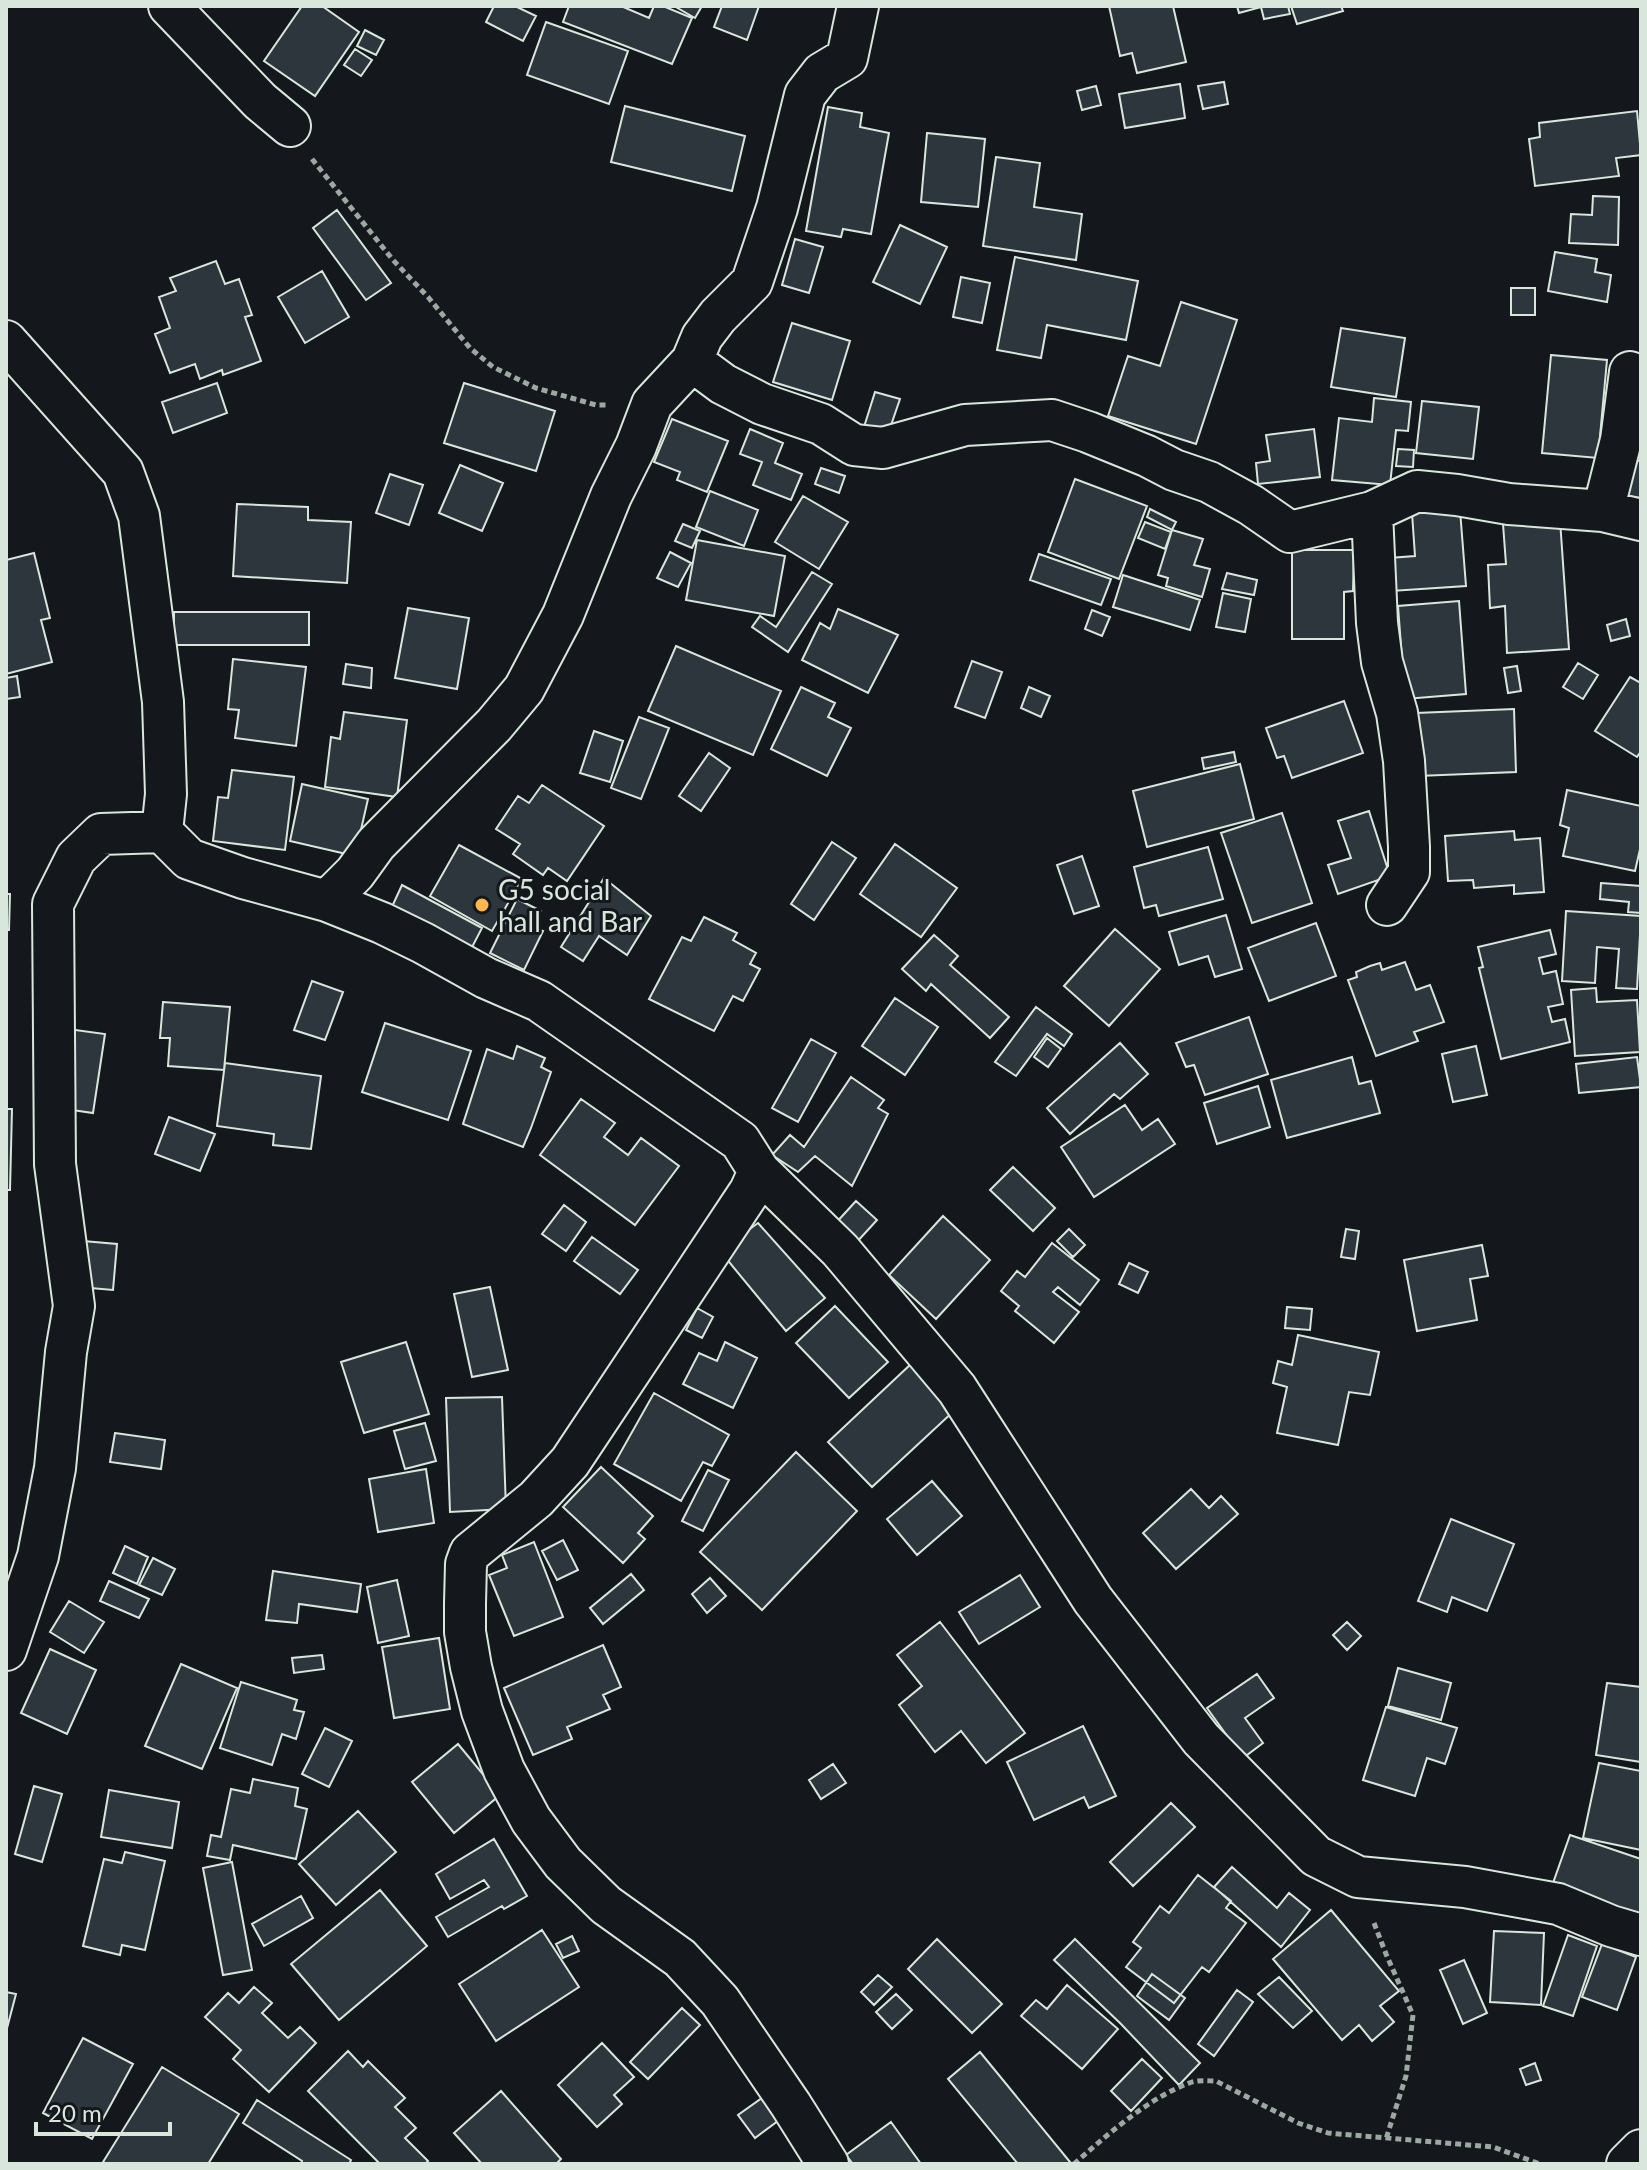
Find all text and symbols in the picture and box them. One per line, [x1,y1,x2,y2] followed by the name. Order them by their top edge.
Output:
[498,872,642,938] place label: G5 social hall and Bar
[473,896,491,914] marker: G5 social hall and Bar
[36,2086,170,2136] scale bar
[48,2098,102,2127] text: 20 m

